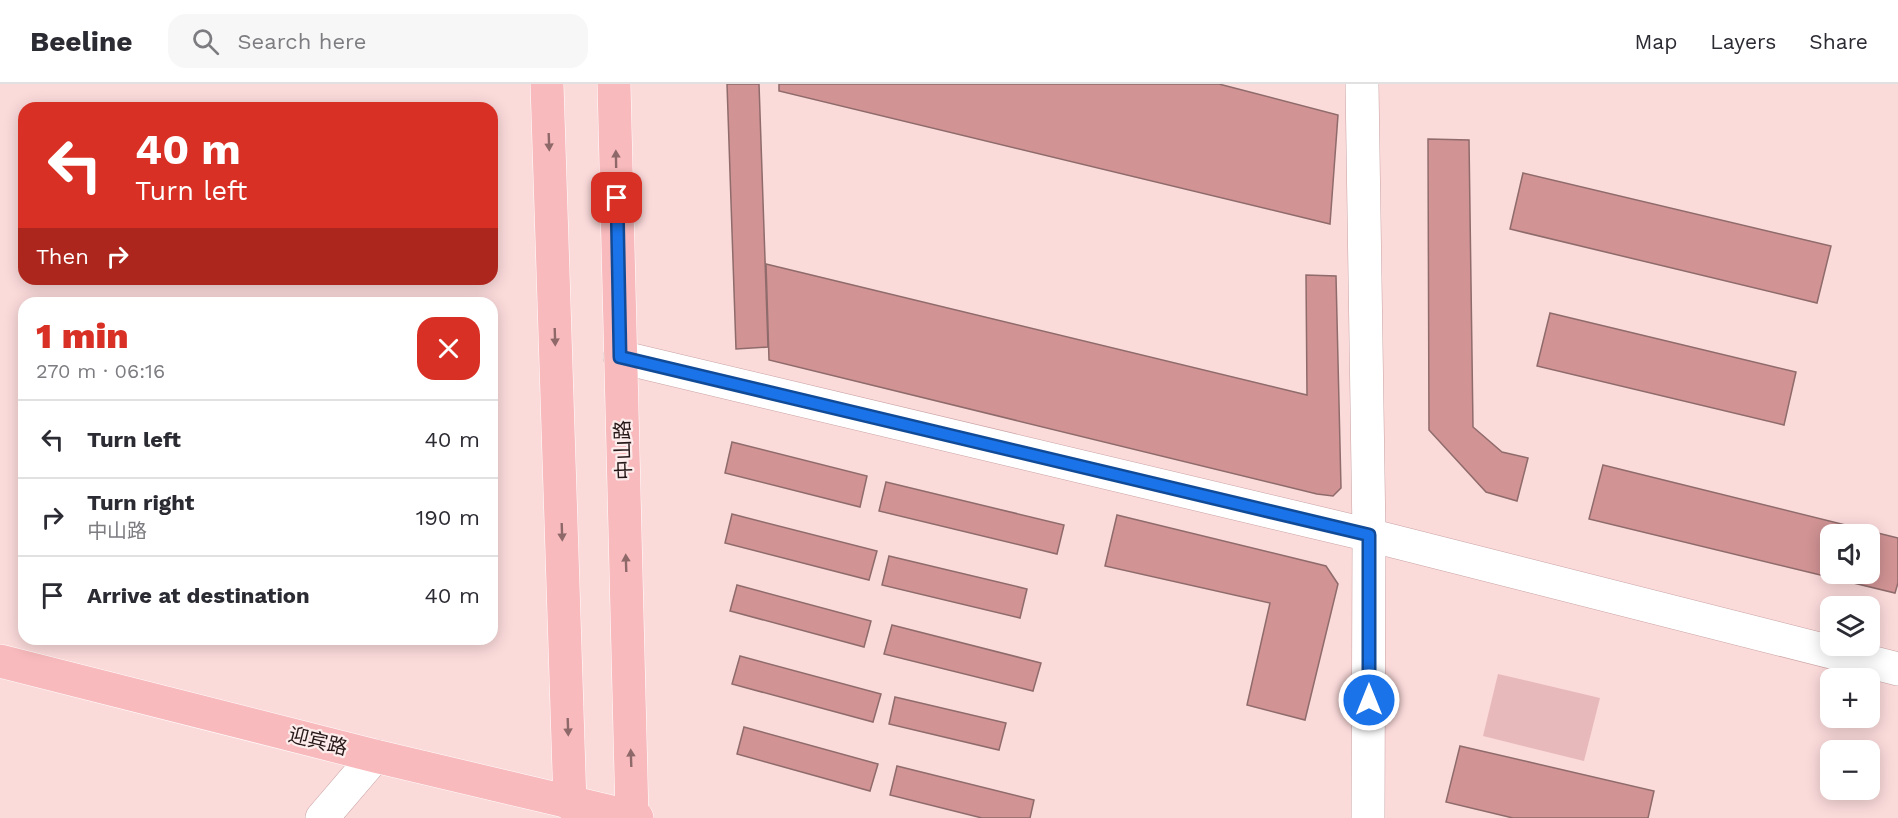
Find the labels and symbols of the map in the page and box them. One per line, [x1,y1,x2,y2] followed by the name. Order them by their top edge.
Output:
[544,133,553,152] one-way arrow
[611,149,621,168] one-way arrow
[591,172,642,223] pin
[551,328,560,347] one-way arrow
[610,420,636,480] street label: 中山路
[557,523,566,542] one-way arrow
[621,554,630,573] one-way arrow
[1337,668,1401,732] position arrow
[563,718,573,737] one-way arrow
[286,722,350,760] street label: 迎宾路
[626,749,635,768] one-way arrow

